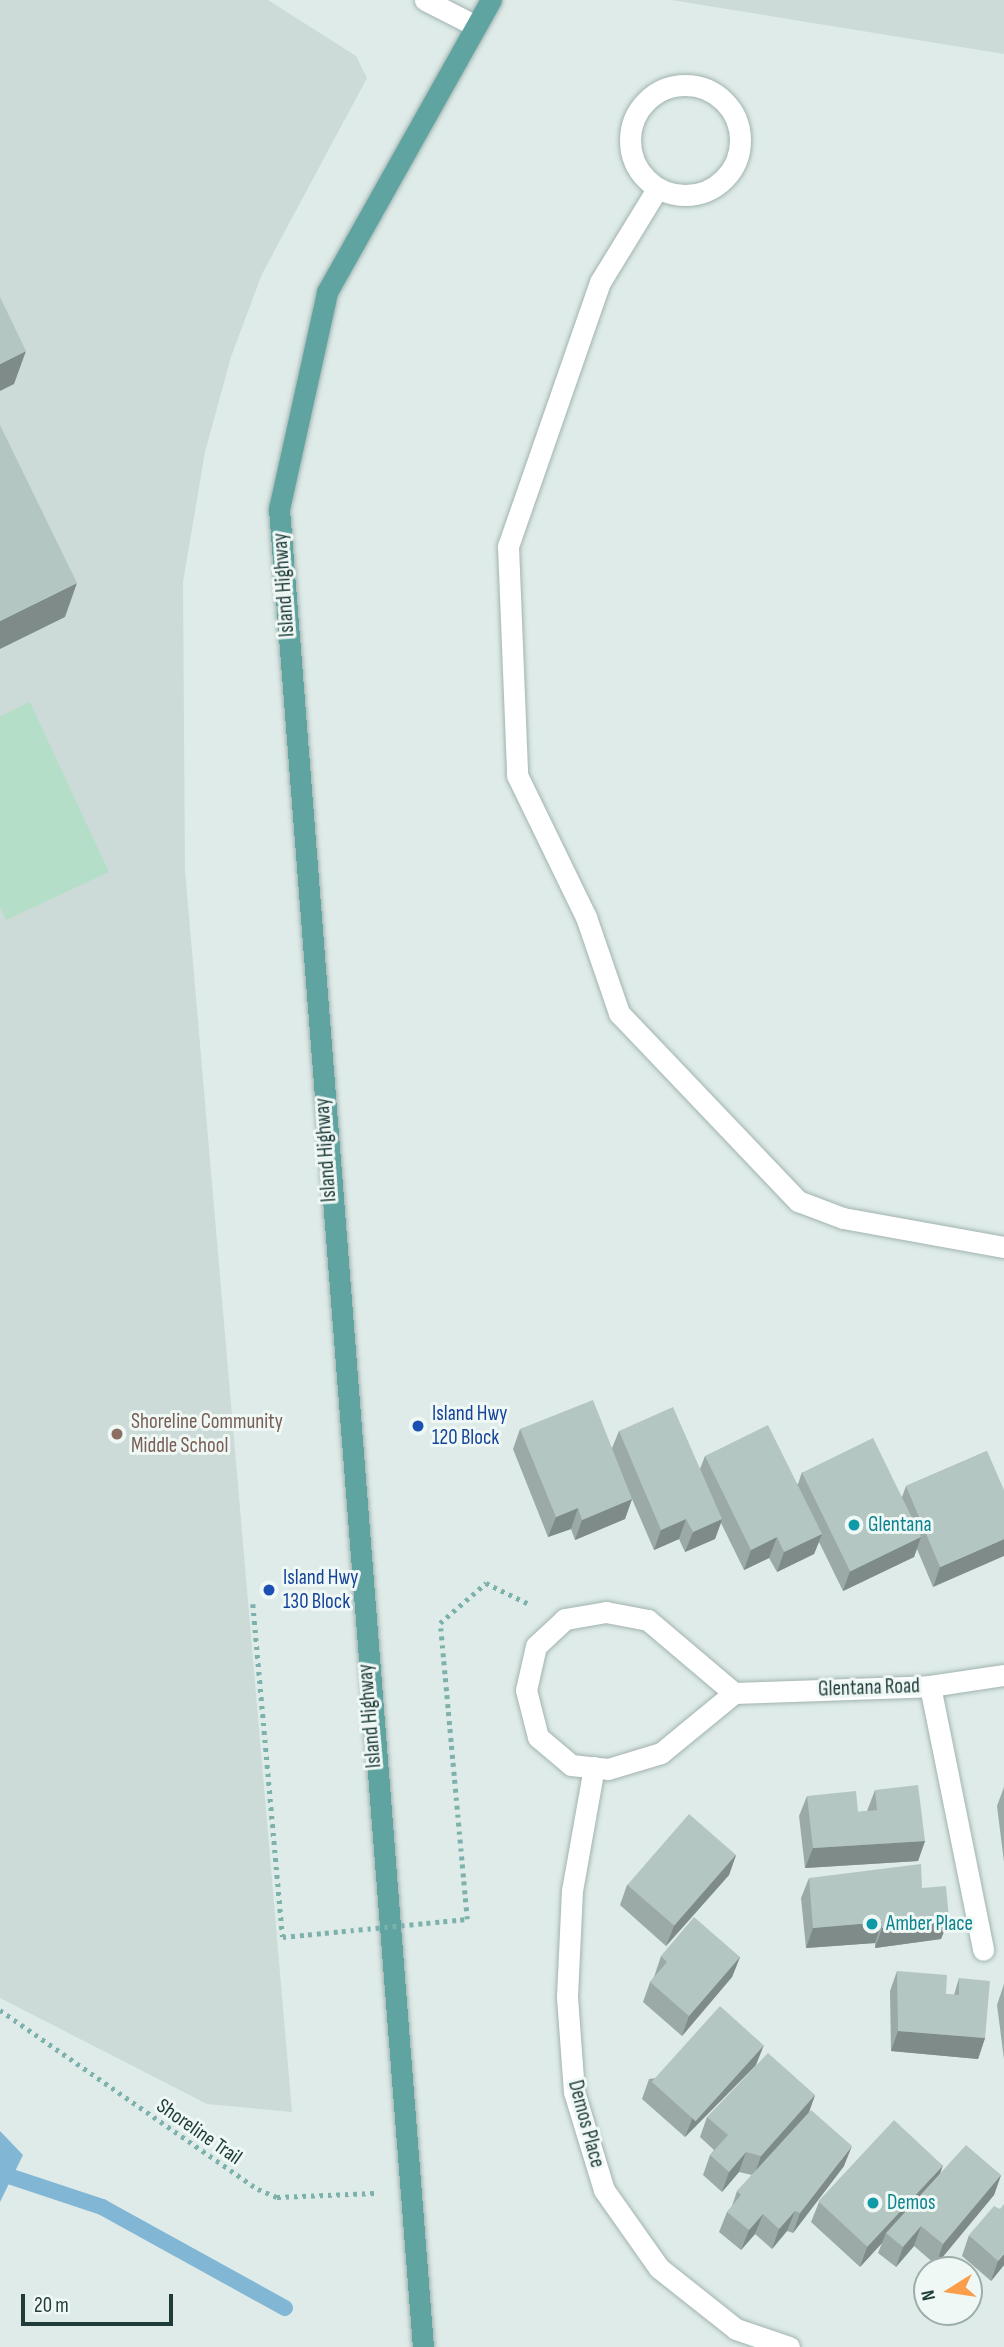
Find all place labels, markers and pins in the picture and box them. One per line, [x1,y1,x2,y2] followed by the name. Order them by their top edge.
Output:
[432,1401,507,1451] place label: Island Hwy 120 Block
[131,1409,283,1459] place label: Shoreline Community Middle School
[410,1418,426,1434] marker: Island Hwy 120 Block
[109,1426,125,1442] marker: Shoreline Community Middle School
[868,1512,931,1538] place label: Glentana
[846,1517,862,1533] marker: Glentana
[283,1565,358,1615] place label: Island Hwy 130 Block
[261,1582,277,1598] marker: Island Hwy 130 Block
[886,1911,973,1937] place label: Amber Place
[864,1916,880,1932] marker: Amber Place
[887,2190,936,2216] place label: Demos
[865,2195,881,2211] marker: Demos

